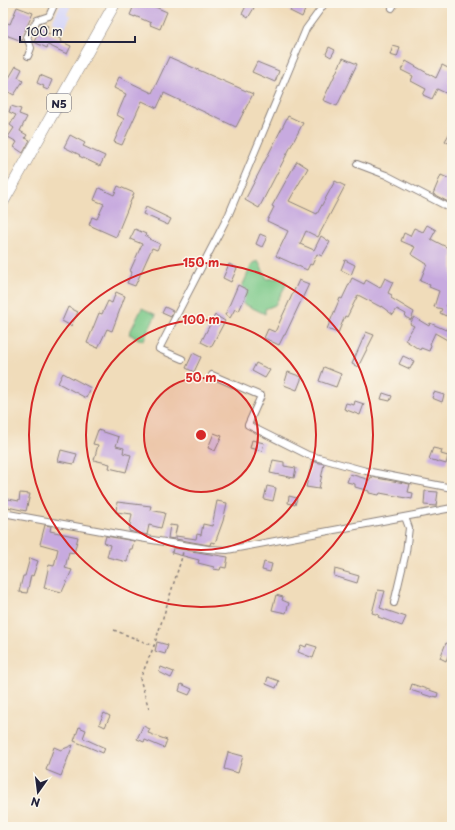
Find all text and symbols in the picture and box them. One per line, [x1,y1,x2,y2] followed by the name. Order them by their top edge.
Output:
[20,18,135,44] scale bar
[26,22,63,40] text: 100 m
[47,94,71,112] road number: N5
[183,253,219,271] text: 150 m
[182,310,220,328] text: 100 m
[185,368,217,386] text: 50 m
[194,428,208,442] centre of rings
[18,772,58,812] north arrow
[29,793,42,811] text: N

